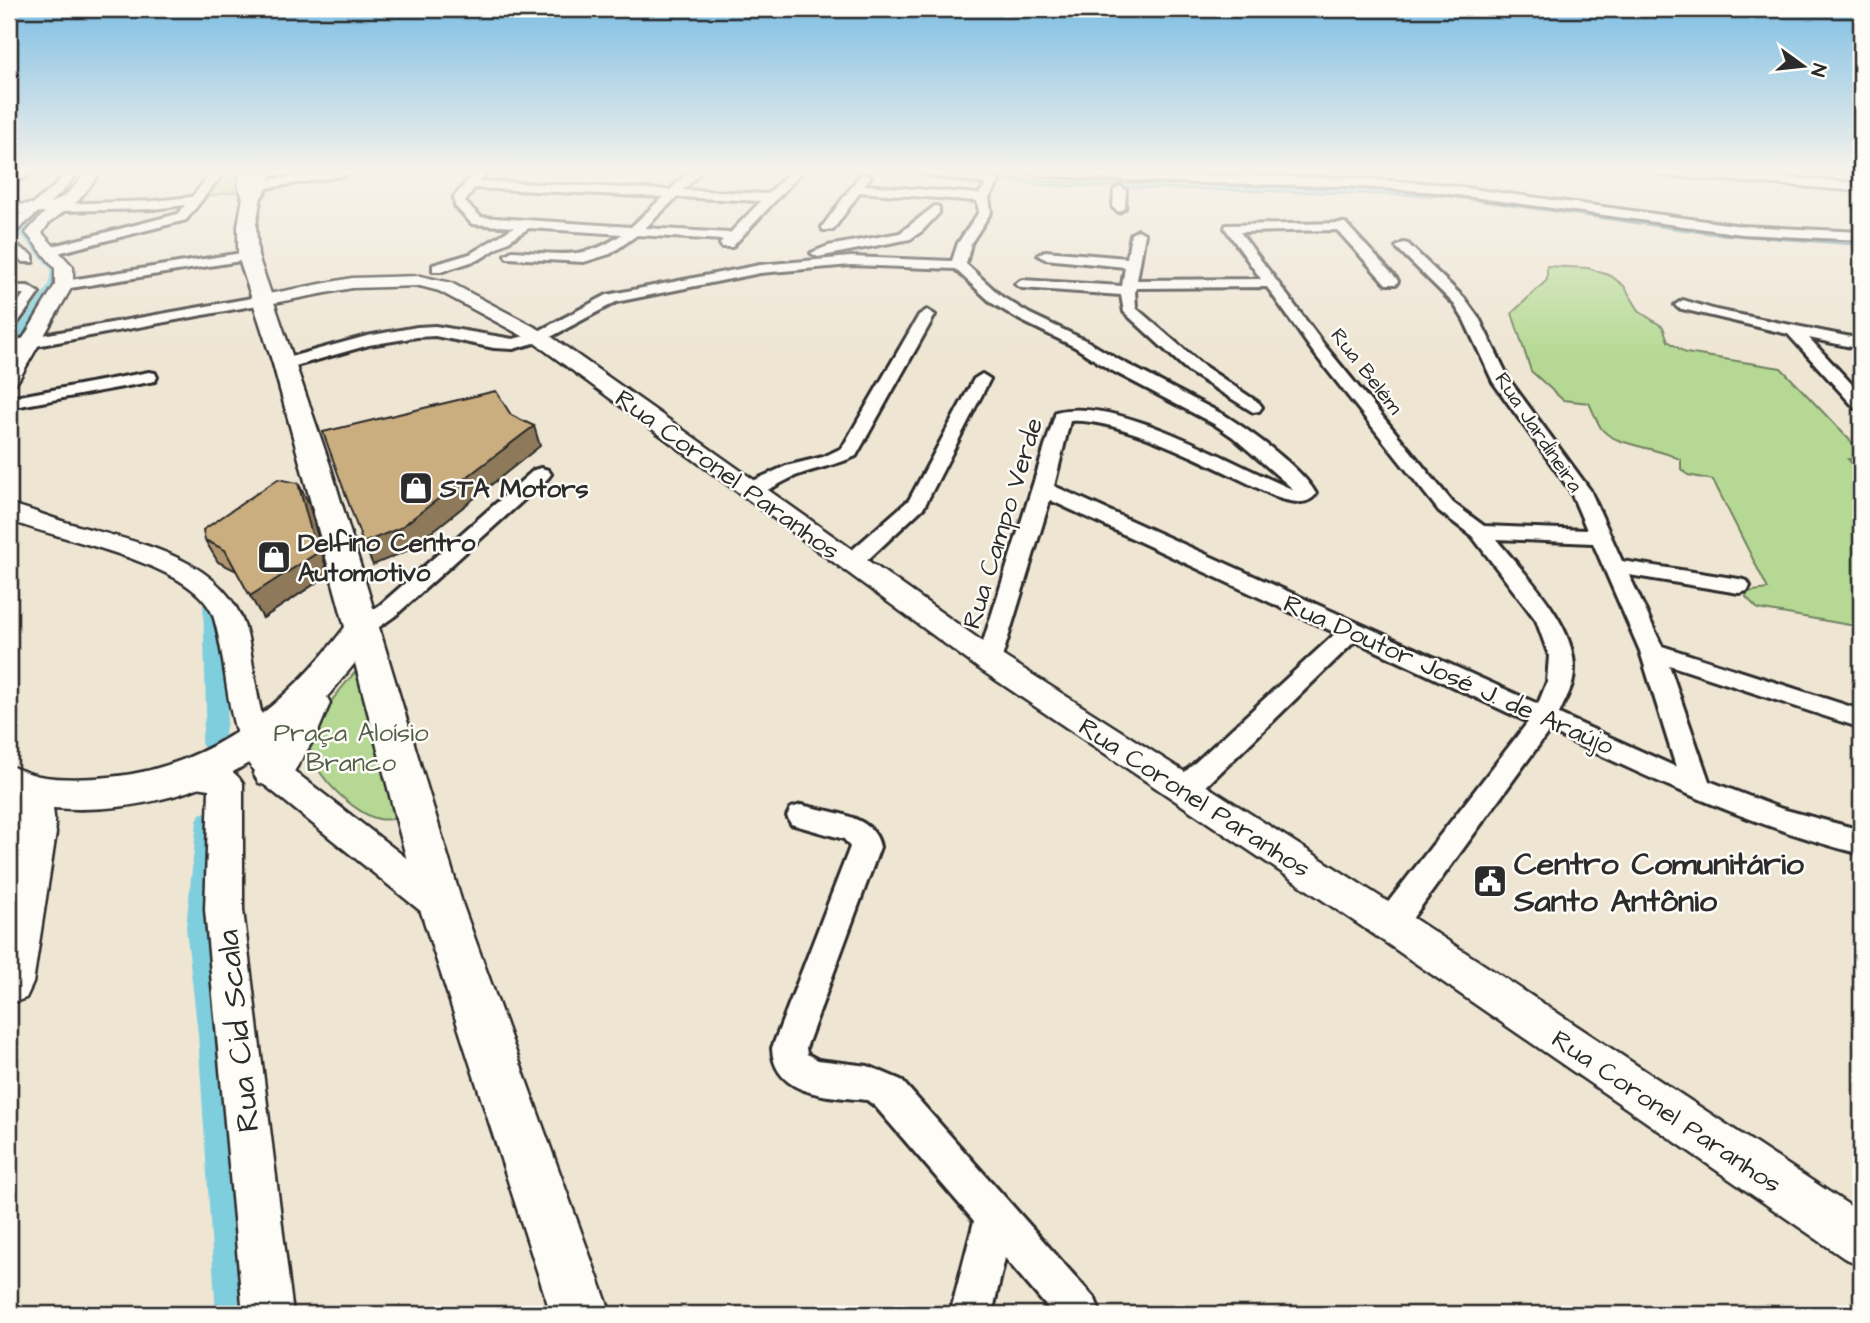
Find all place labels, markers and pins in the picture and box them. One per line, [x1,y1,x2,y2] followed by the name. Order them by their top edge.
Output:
[397,469,435,507] shop icon: STA Motors
[439,471,589,507] place label: STA Motors
[298,525,476,591] place label: Delfino Centro Automotivo
[255,538,293,576] shop icon: Delfino Centro Automotivo
[1513,842,1805,924] place label: Centro Comunitário Santo Antônio
[1471,862,1509,900] public building icon: Centro Comunitário Santo Antônio

